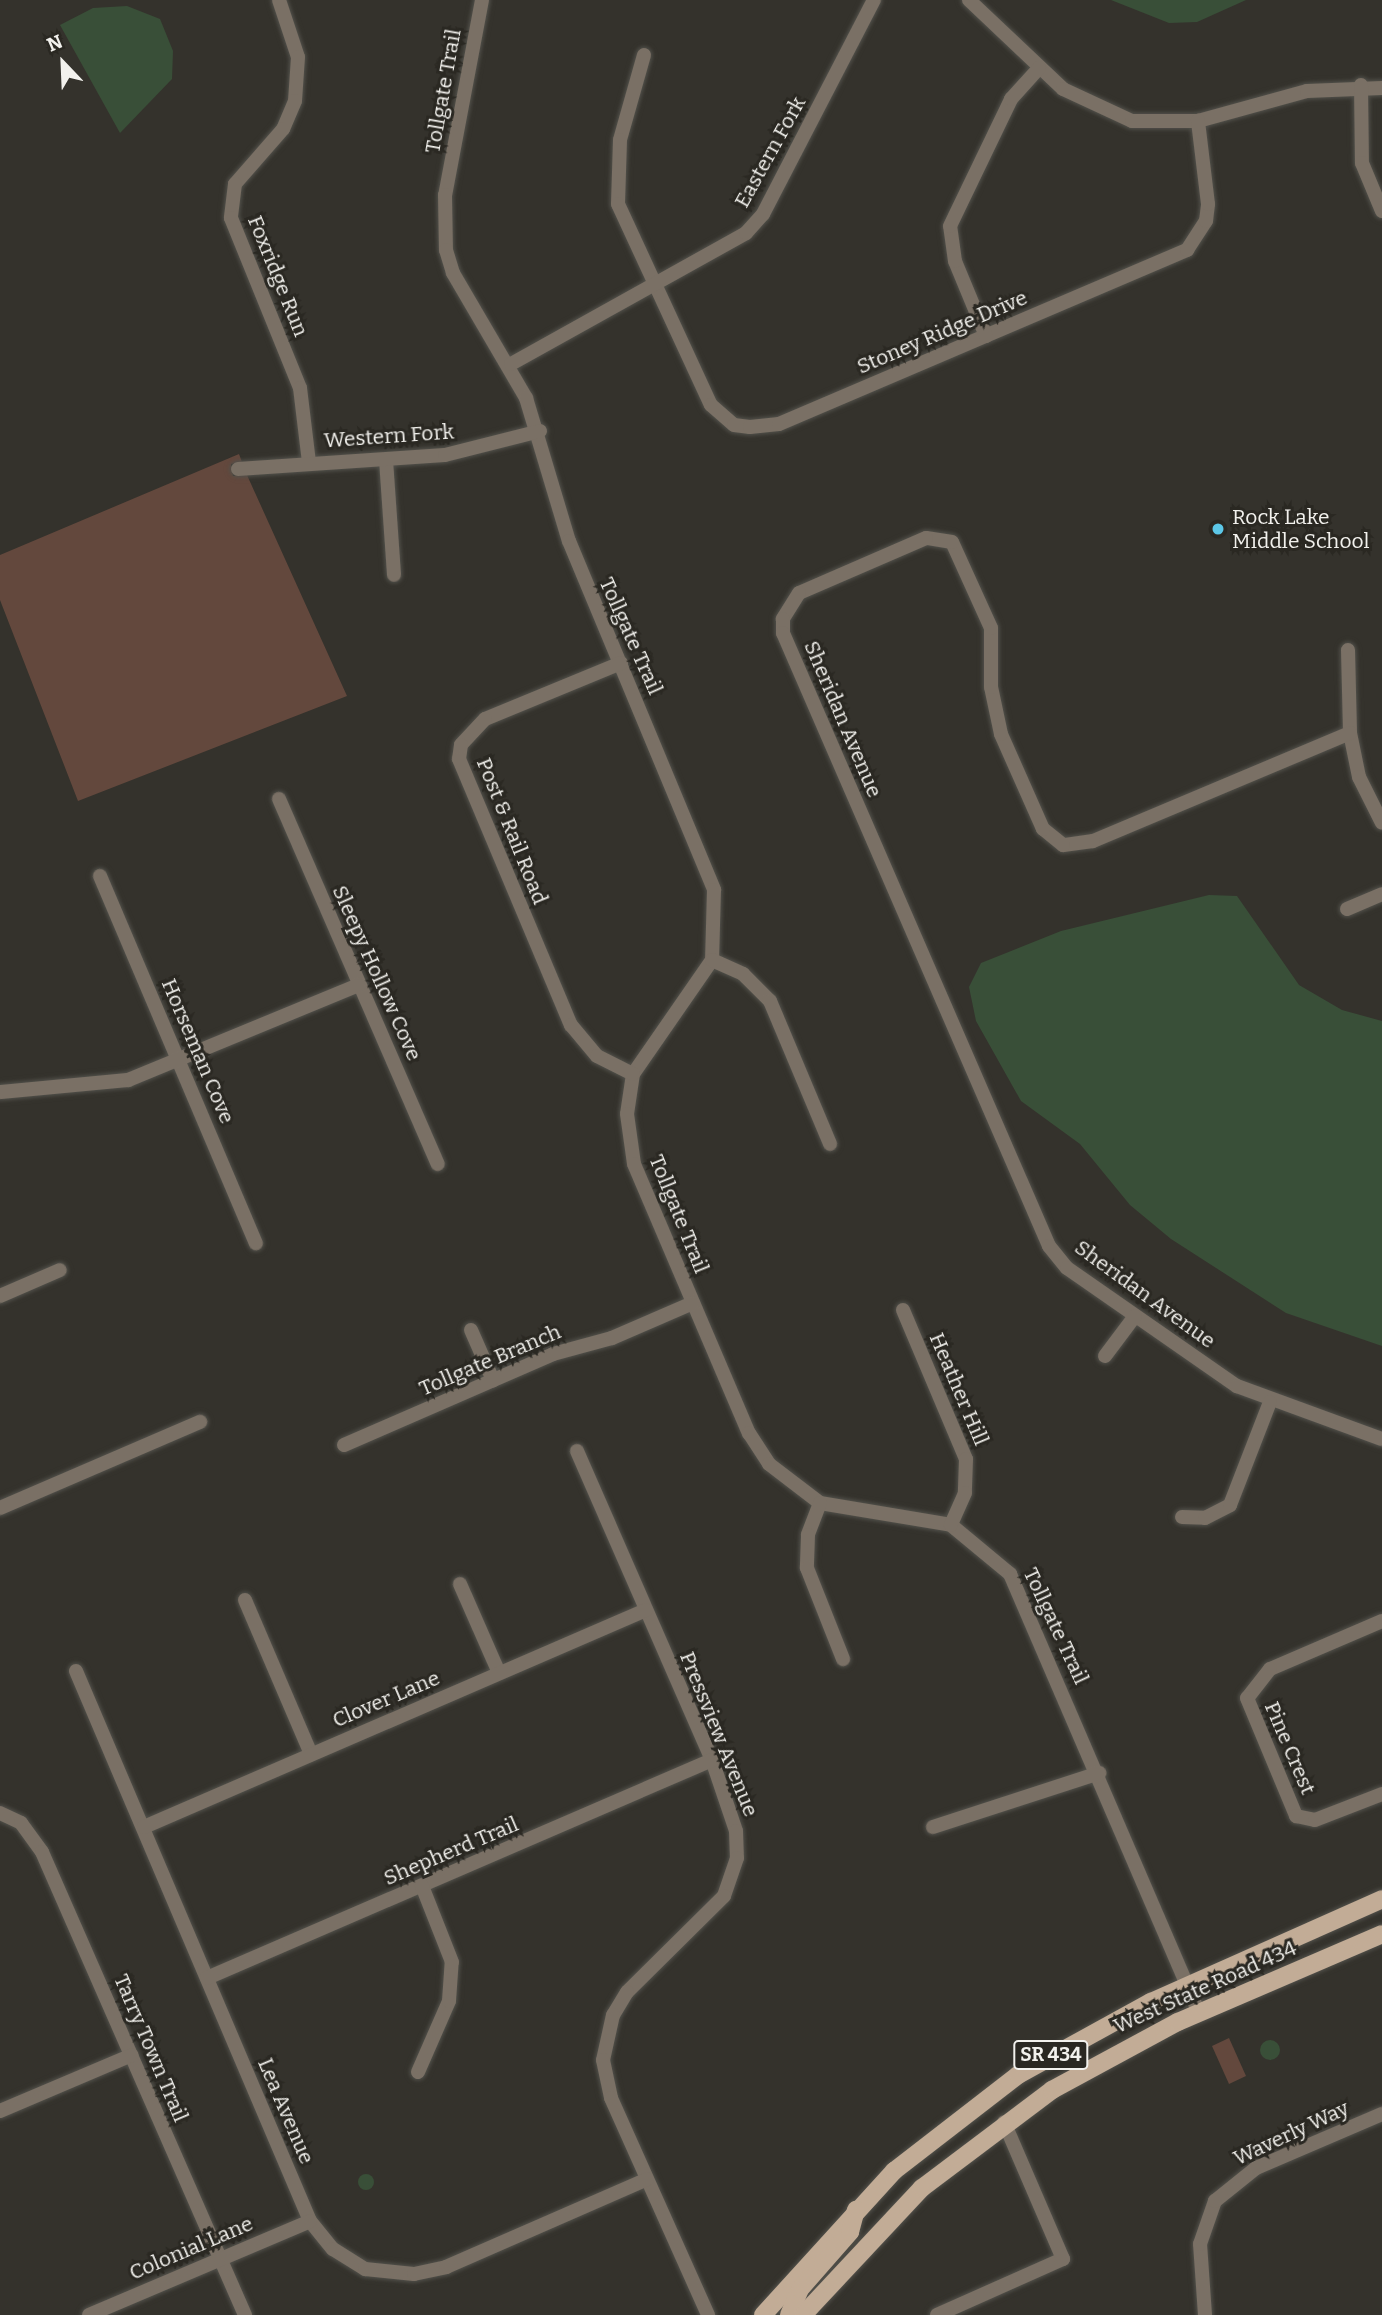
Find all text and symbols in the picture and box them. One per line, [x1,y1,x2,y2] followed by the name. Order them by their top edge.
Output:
[420,27,466,155] street label: Tollgate Trail
[28,28,98,98] north arrow
[43,30,66,57] text: N
[729,92,811,212] street label: Eastern Fork
[242,212,314,340] street label: Foxridge Run
[853,285,1031,379] street label: Stoney Ridge Drive
[323,419,455,453] street label: Western Fork
[1232,504,1370,554] place label: Rock Lake Middle School
[1210,521,1226,537] marker: Rock Lake Middle School
[594,574,668,698] street label: Tollgate Trail
[799,637,887,801] street label: Sheridan Avenue
[471,754,553,908] street label: Post & Rail Road
[327,882,427,1064] street label: Sleepy Hollow Cove
[156,975,240,1127] street label: Horseman Cove
[644,1151,714,1277] street label: Tollgate Trail
[1070,1235,1220,1353] street label: Sheridan Avenue
[415,1319,565,1401] street label: Tollgate Branch
[924,1329,994,1449] street label: Heather Hill
[1018,1564,1094,1688] street label: Tollgate Trail
[674,1648,764,1820] street label: Pressview Avenue
[329,1665,443,1733] street label: Clover Lane
[1259,1698,1321,1798] street label: Pine Crest
[380,1811,522,1891] street label: Shepherd Trail
[1110,1935,1300,2039] street label: West State Road 434
[109,1970,193,2126] street label: Tarry Town Trail
[1012,2039,1090,2070] road number: SR 434
[252,2054,320,2168] street label: Lea Avenue
[1229,2095,1353,2171] street label: Waverly Way
[125,2211,257,2285] street label: Colonial Lane

